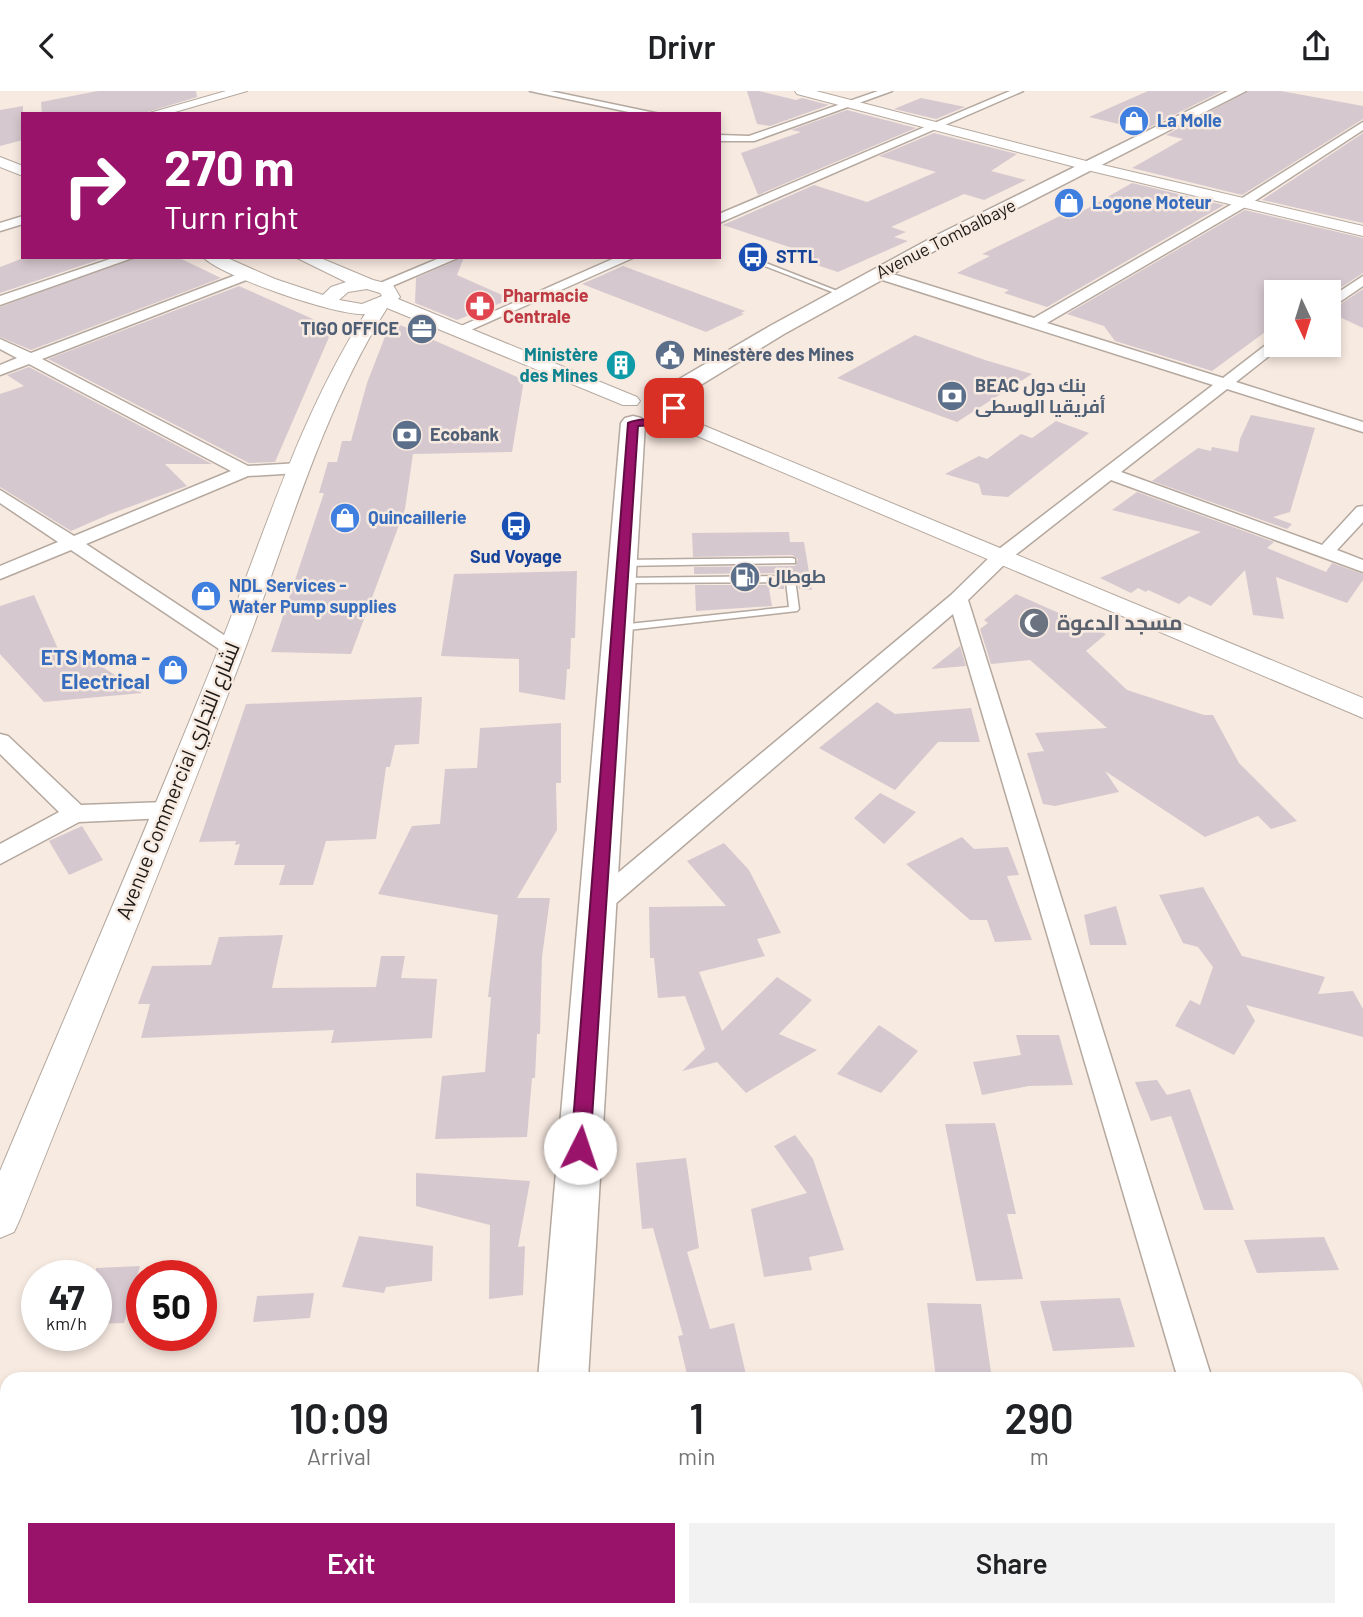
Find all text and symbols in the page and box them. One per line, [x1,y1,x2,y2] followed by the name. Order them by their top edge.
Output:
[28,27,66,65] icon: back
[647,27,716,65] text: Drivr
[1297,27,1335,65] icon: share
[1117,104,1151,138] shop icon: La Molle
[1157,109,1222,131] place label: La Molle
[164,137,294,196] text: 270 m
[49,140,140,231] icon: right
[1052,186,1086,220] shop icon: Logone Moteur
[1092,191,1212,213] place label: Logone Moteur
[872,193,1019,283] street label: Avenue Tombalbaye
[164,197,299,235] text: Turn right
[736,240,770,274] bus stop icon: STTL
[776,245,818,267] place label: STTL
[1264,280,1340,357] north arrow
[1264,280,1341,357] map controls
[503,284,589,327] place label: Pharmacie Centrale
[463,289,497,323] pharmacy icon: Pharmacie Centrale
[405,312,439,346] office icon: TIGO OFFICE
[300,317,399,339] place label: TIGO OFFICE
[653,338,687,372] public building icon: Minestère des Mines
[519,343,598,386] place label: Ministère des Mines
[693,343,854,365] place label: Minestère des Mines
[604,348,638,382] building icon: Ministère des Mines
[975,374,1105,418] place label: BEAC بنك دول أفريقيا الوسطى
[644,378,704,438] pin
[935,379,969,413] bank icon: BEAC بنك دول أفريقيا الوسطى
[655,389,693,427] icon: arrive
[390,418,424,452] bank icon: Ecobank
[430,423,500,445] place label: Ecobank
[328,501,362,535] shop icon: Quincaillerie
[368,506,467,528] place label: Quincaillerie
[499,509,533,543] bus stop icon: Sud Voyage
[470,545,562,567] place label: Sud Voyage
[728,560,762,594] fuel station icon: طوطال
[768,565,826,588] place label: طوطال
[229,574,396,617] place label: NDL Services - Water Pump supplies
[189,579,223,613] shop icon: NDL Services - Water Pump supplies
[1017,606,1051,640] mosque icon: مسجد الدعوة
[1057,609,1183,636] place label: مسجد الدعوة
[109,638,248,924] street label: Avenue Commercial لشارع التجاري
[41,644,150,693] place label: ETS Moma - Electrical
[156,653,190,687] shop icon: ETS Moma - Electrical
[543,1111,617,1185] position arrow
[126,1260,217,1351] speed limit sign: 50
[48,1275,85,1317] text: 47
[46,1312,87,1334] text: km/h
[289,1392,389,1442] text: 10:09
[689,1392,704,1442] text: 1
[1005,1392,1074,1442] text: 290
[307,1442,371,1470] text: Arrival
[678,1442,715,1470] text: min
[1030,1442,1049,1470] text: m
[28,1523,675,1603] button: Exit
[689,1523,1335,1603] button: Share

